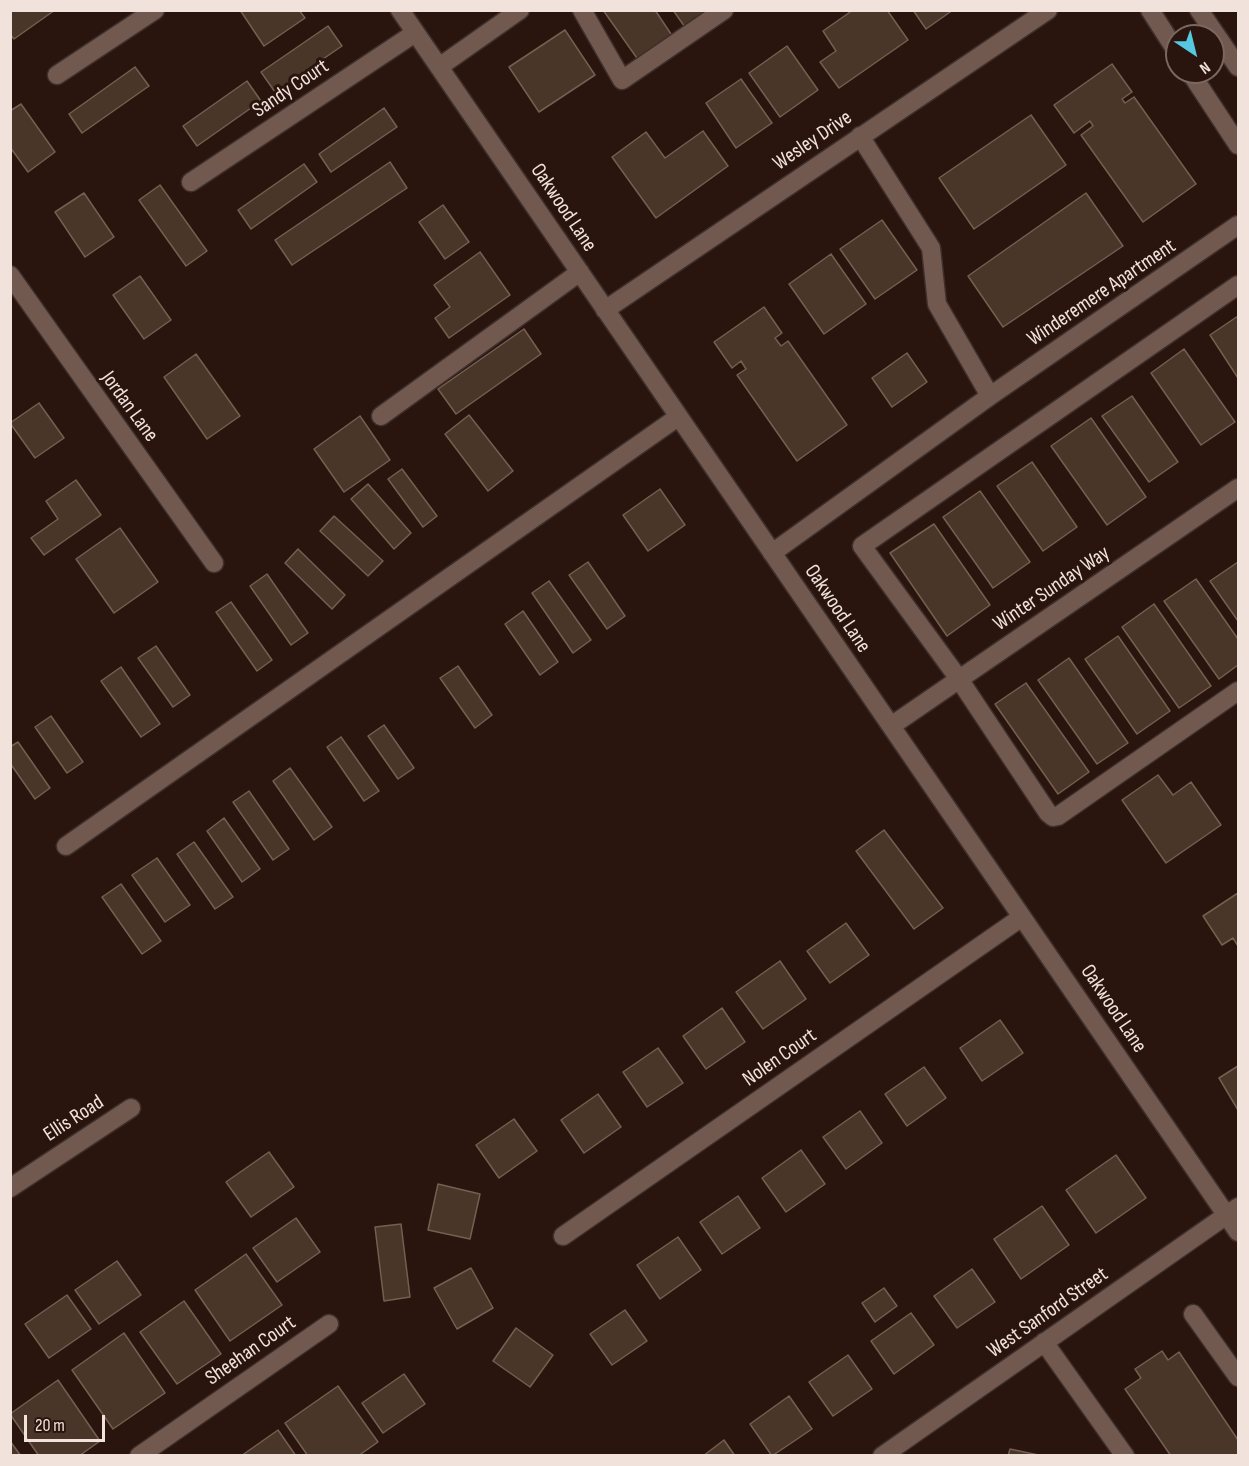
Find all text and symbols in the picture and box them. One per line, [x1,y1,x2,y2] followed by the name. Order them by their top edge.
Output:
[1165,24,1225,84] north arrow
[248,54,334,124] street label: Sandy Court
[1196,57,1213,78] text: N
[769,106,857,176] street label: Wesley Drive
[524,159,602,257] street label: Oakwood Lane
[1023,234,1181,352] street label: Winderemere Apartment
[95,367,163,447] street label: Jordan Lane
[989,541,1115,637] street label: Winter Sunday Way
[798,560,876,658] street label: Oakwood Lane
[1074,960,1152,1058] street label: Oakwood Lane
[738,1024,822,1092] street label: Nolen Court
[39,1090,109,1148] street label: Ellis Road
[983,1262,1113,1364] street label: West Sanford Street
[201,1311,301,1391] street label: Sheehan Court
[27,1403,108,1441] scale bar
[35,1415,65,1436] text: 20 m

